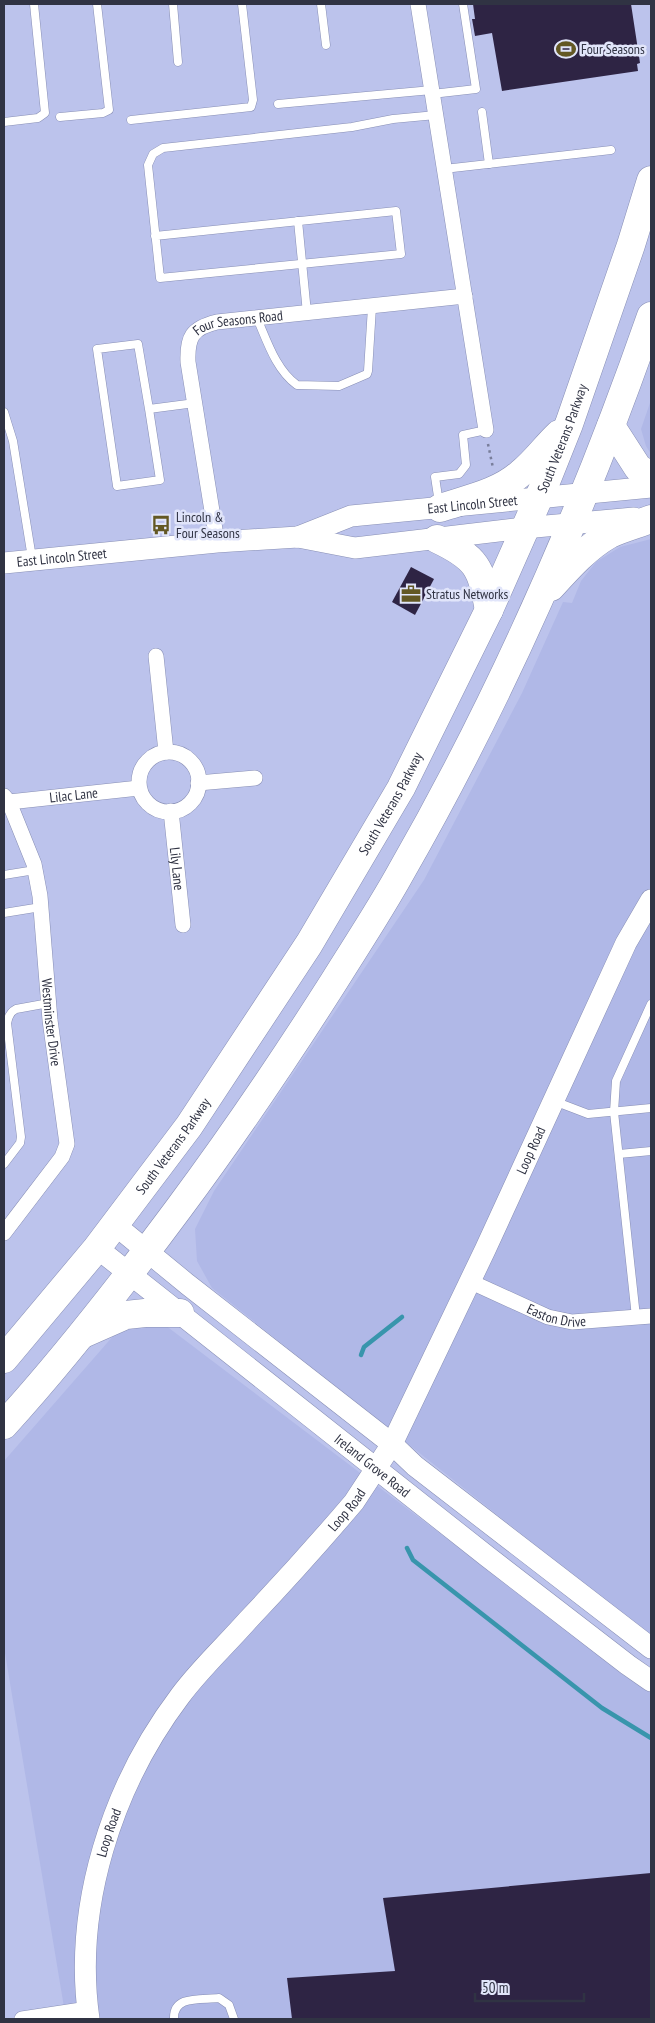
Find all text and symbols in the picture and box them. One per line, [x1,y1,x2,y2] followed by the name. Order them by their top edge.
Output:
[555,38,577,60] sports icon: Four Seasons
[581,40,645,58] place label: Four Seasons
[189,306,284,339] street label: Four Seasons Road
[533,381,591,496] street label: South Veterans Parkway
[427,491,518,518] street label: East Lincoln Street
[176,508,240,542] place label: Lincoln & Four Seasons
[150,514,172,536] bus stop icon: Lincoln & Four Seasons
[16,544,108,571] street label: East Lincoln Street
[400,583,422,605] office icon: Stratus Networks
[426,585,509,603] place label: Stratus Networks
[354,748,427,858] street label: South Veterans Parkway
[48,783,99,807] street label: Lilac Lane
[166,846,188,891] street label: Lily Lane
[38,978,65,1067] street label: Westminster Drive
[132,1094,215,1198] street label: South Veterans Parkway
[512,1124,550,1177] street label: Loop Road
[524,1300,587,1331] street label: Easton Drive
[331,1430,414,1501] street label: Ireland Grove Road
[324,1485,369,1535] street label: Loop Road
[92,1806,125,1859] street label: Loop Road
[475,1970,584,2002] scale bar
[482,1978,508,1997] text: 50 m

